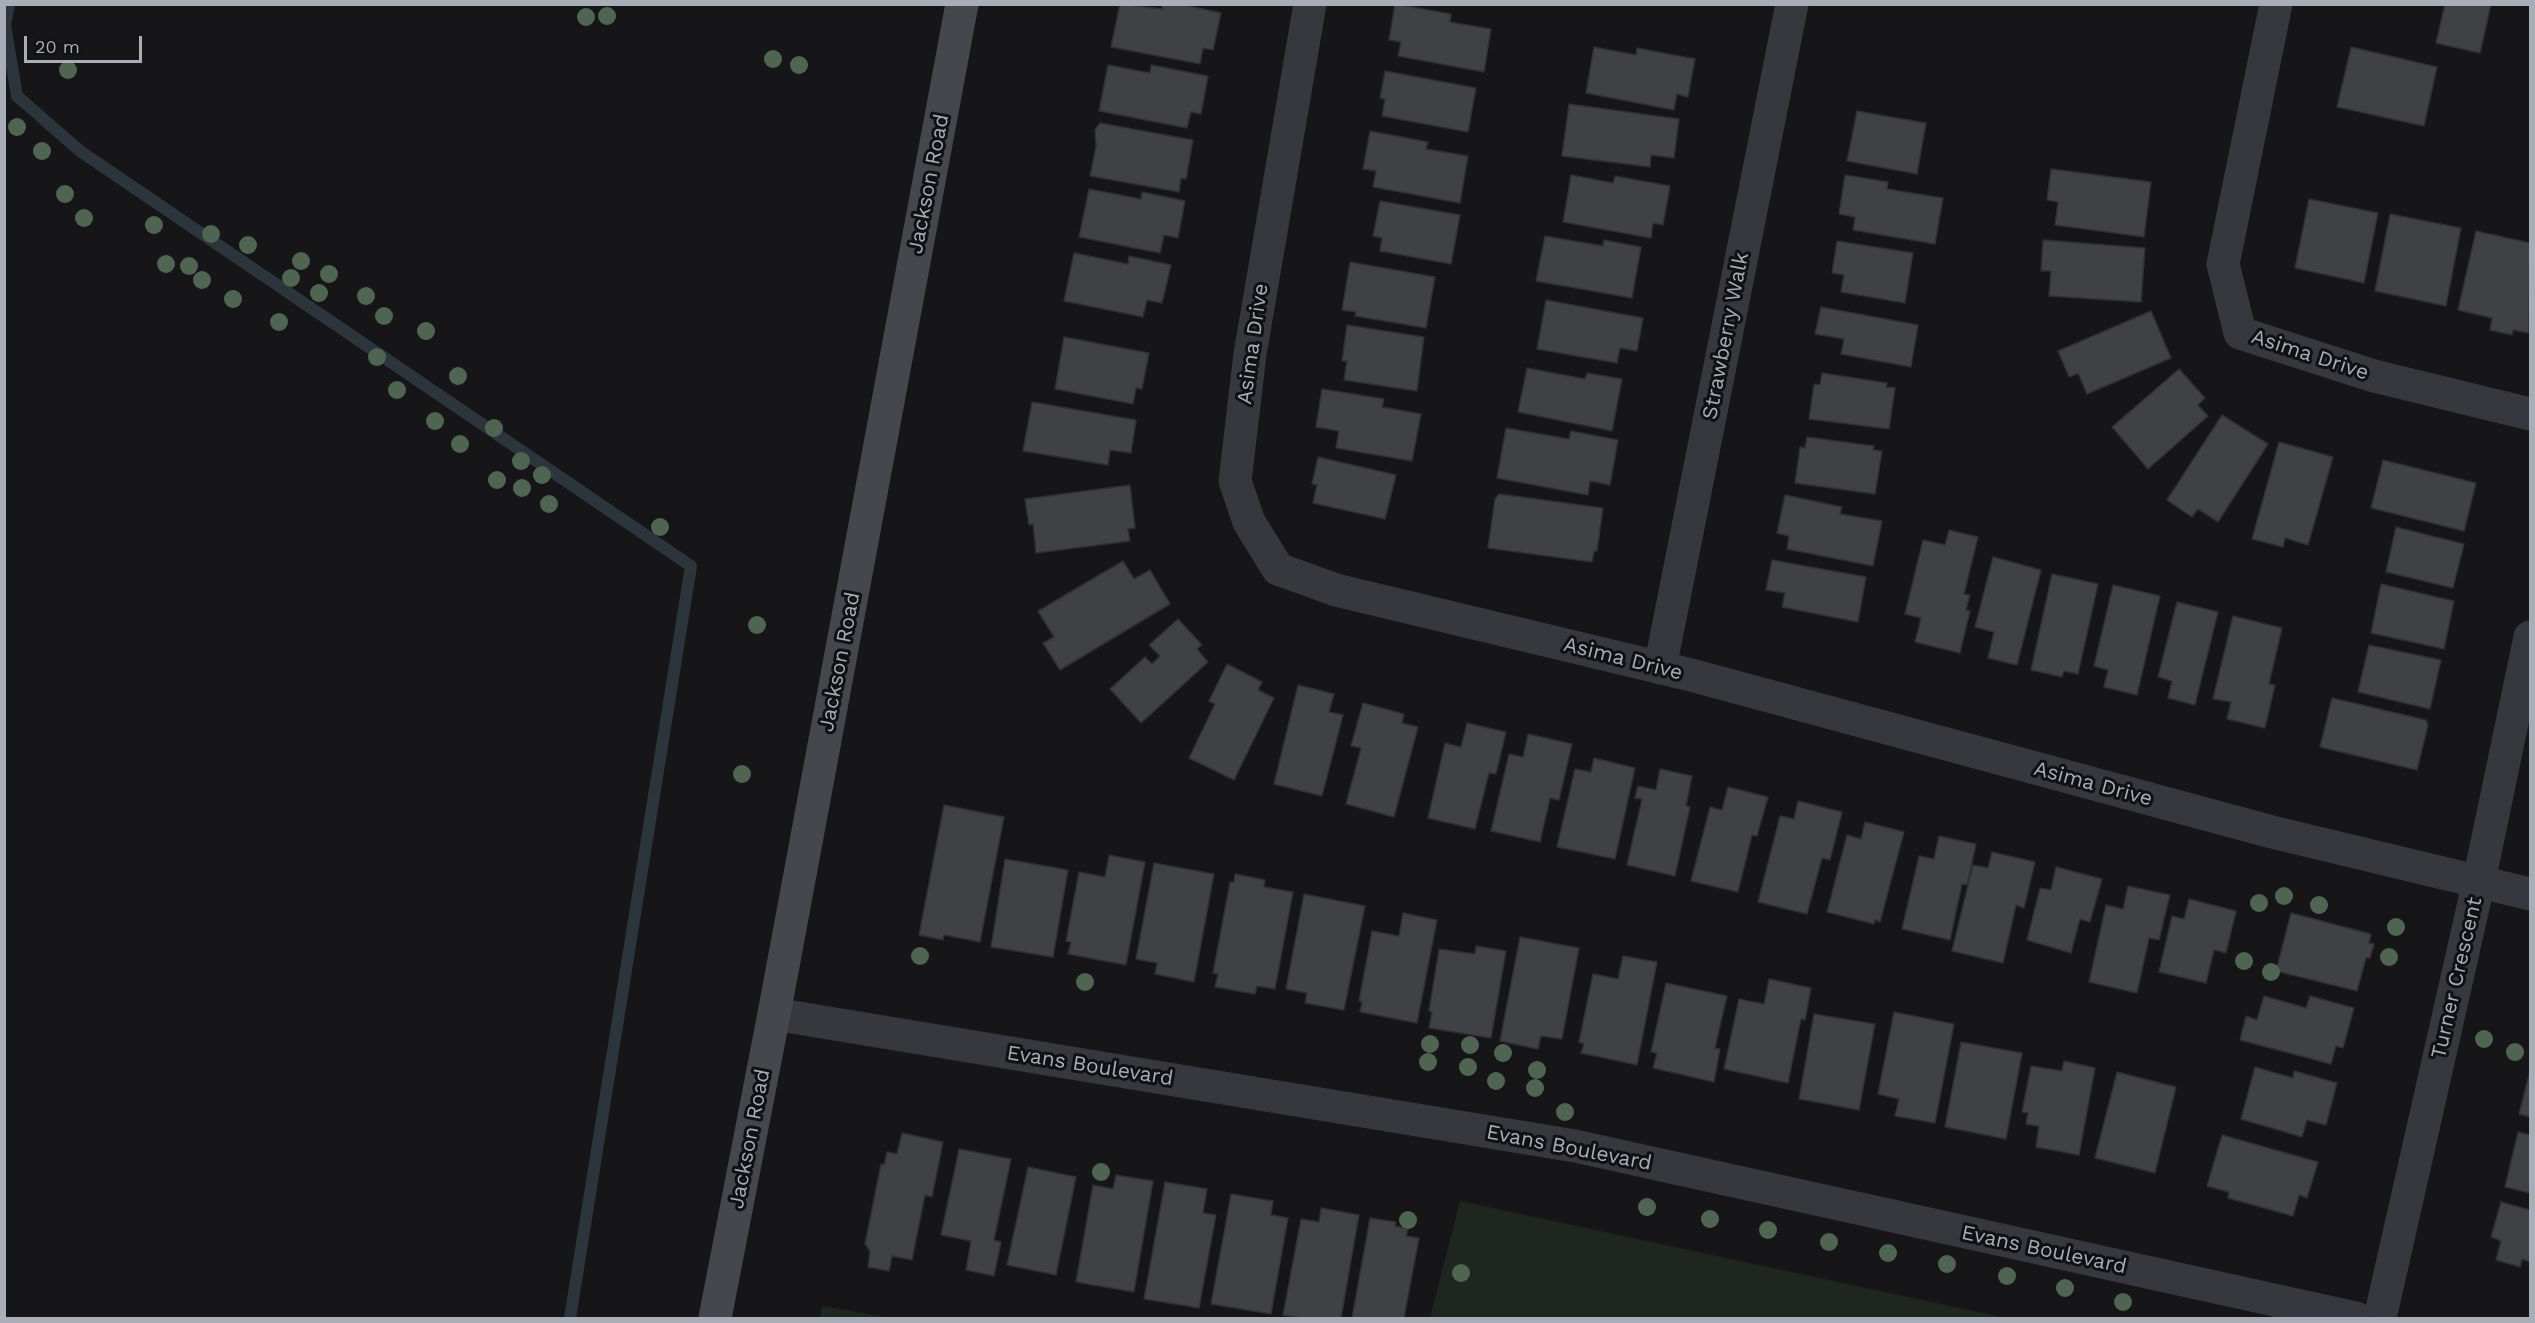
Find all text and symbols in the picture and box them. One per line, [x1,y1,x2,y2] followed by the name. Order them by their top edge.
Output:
[27,24,146,62] scale bar
[35,36,80,57] text: 20 m
[903,112,955,256] street label: Jackson Road
[1697,250,1755,422] street label: Strawberry Walk
[1232,282,1274,406] street label: Asima Drive
[2248,324,2372,386] street label: Asima Drive
[814,590,866,734] street label: Jackson Road
[1561,632,1685,686] street label: Asima Drive
[2031,756,2155,812] street label: Asima Drive
[2426,895,2488,1061] street label: Turner Crescent
[1005,1040,1175,1092] street label: Evans Boulevard
[724,1067,776,1211] street label: Jackson Road
[1484,1120,1654,1176] street label: Evans Boulevard
[1959,1220,2129,1280] street label: Evans Boulevard

